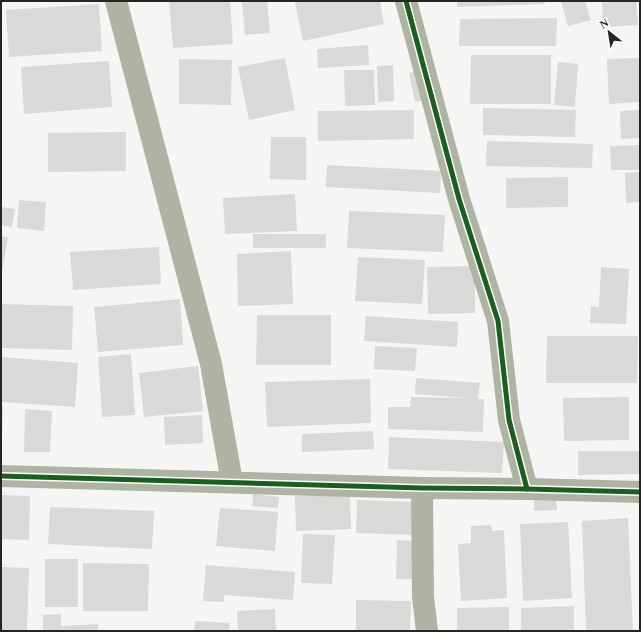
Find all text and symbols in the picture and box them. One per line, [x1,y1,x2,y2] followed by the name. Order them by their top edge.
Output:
[589,12,629,52] north arrow
[598,16,610,31] text: N

